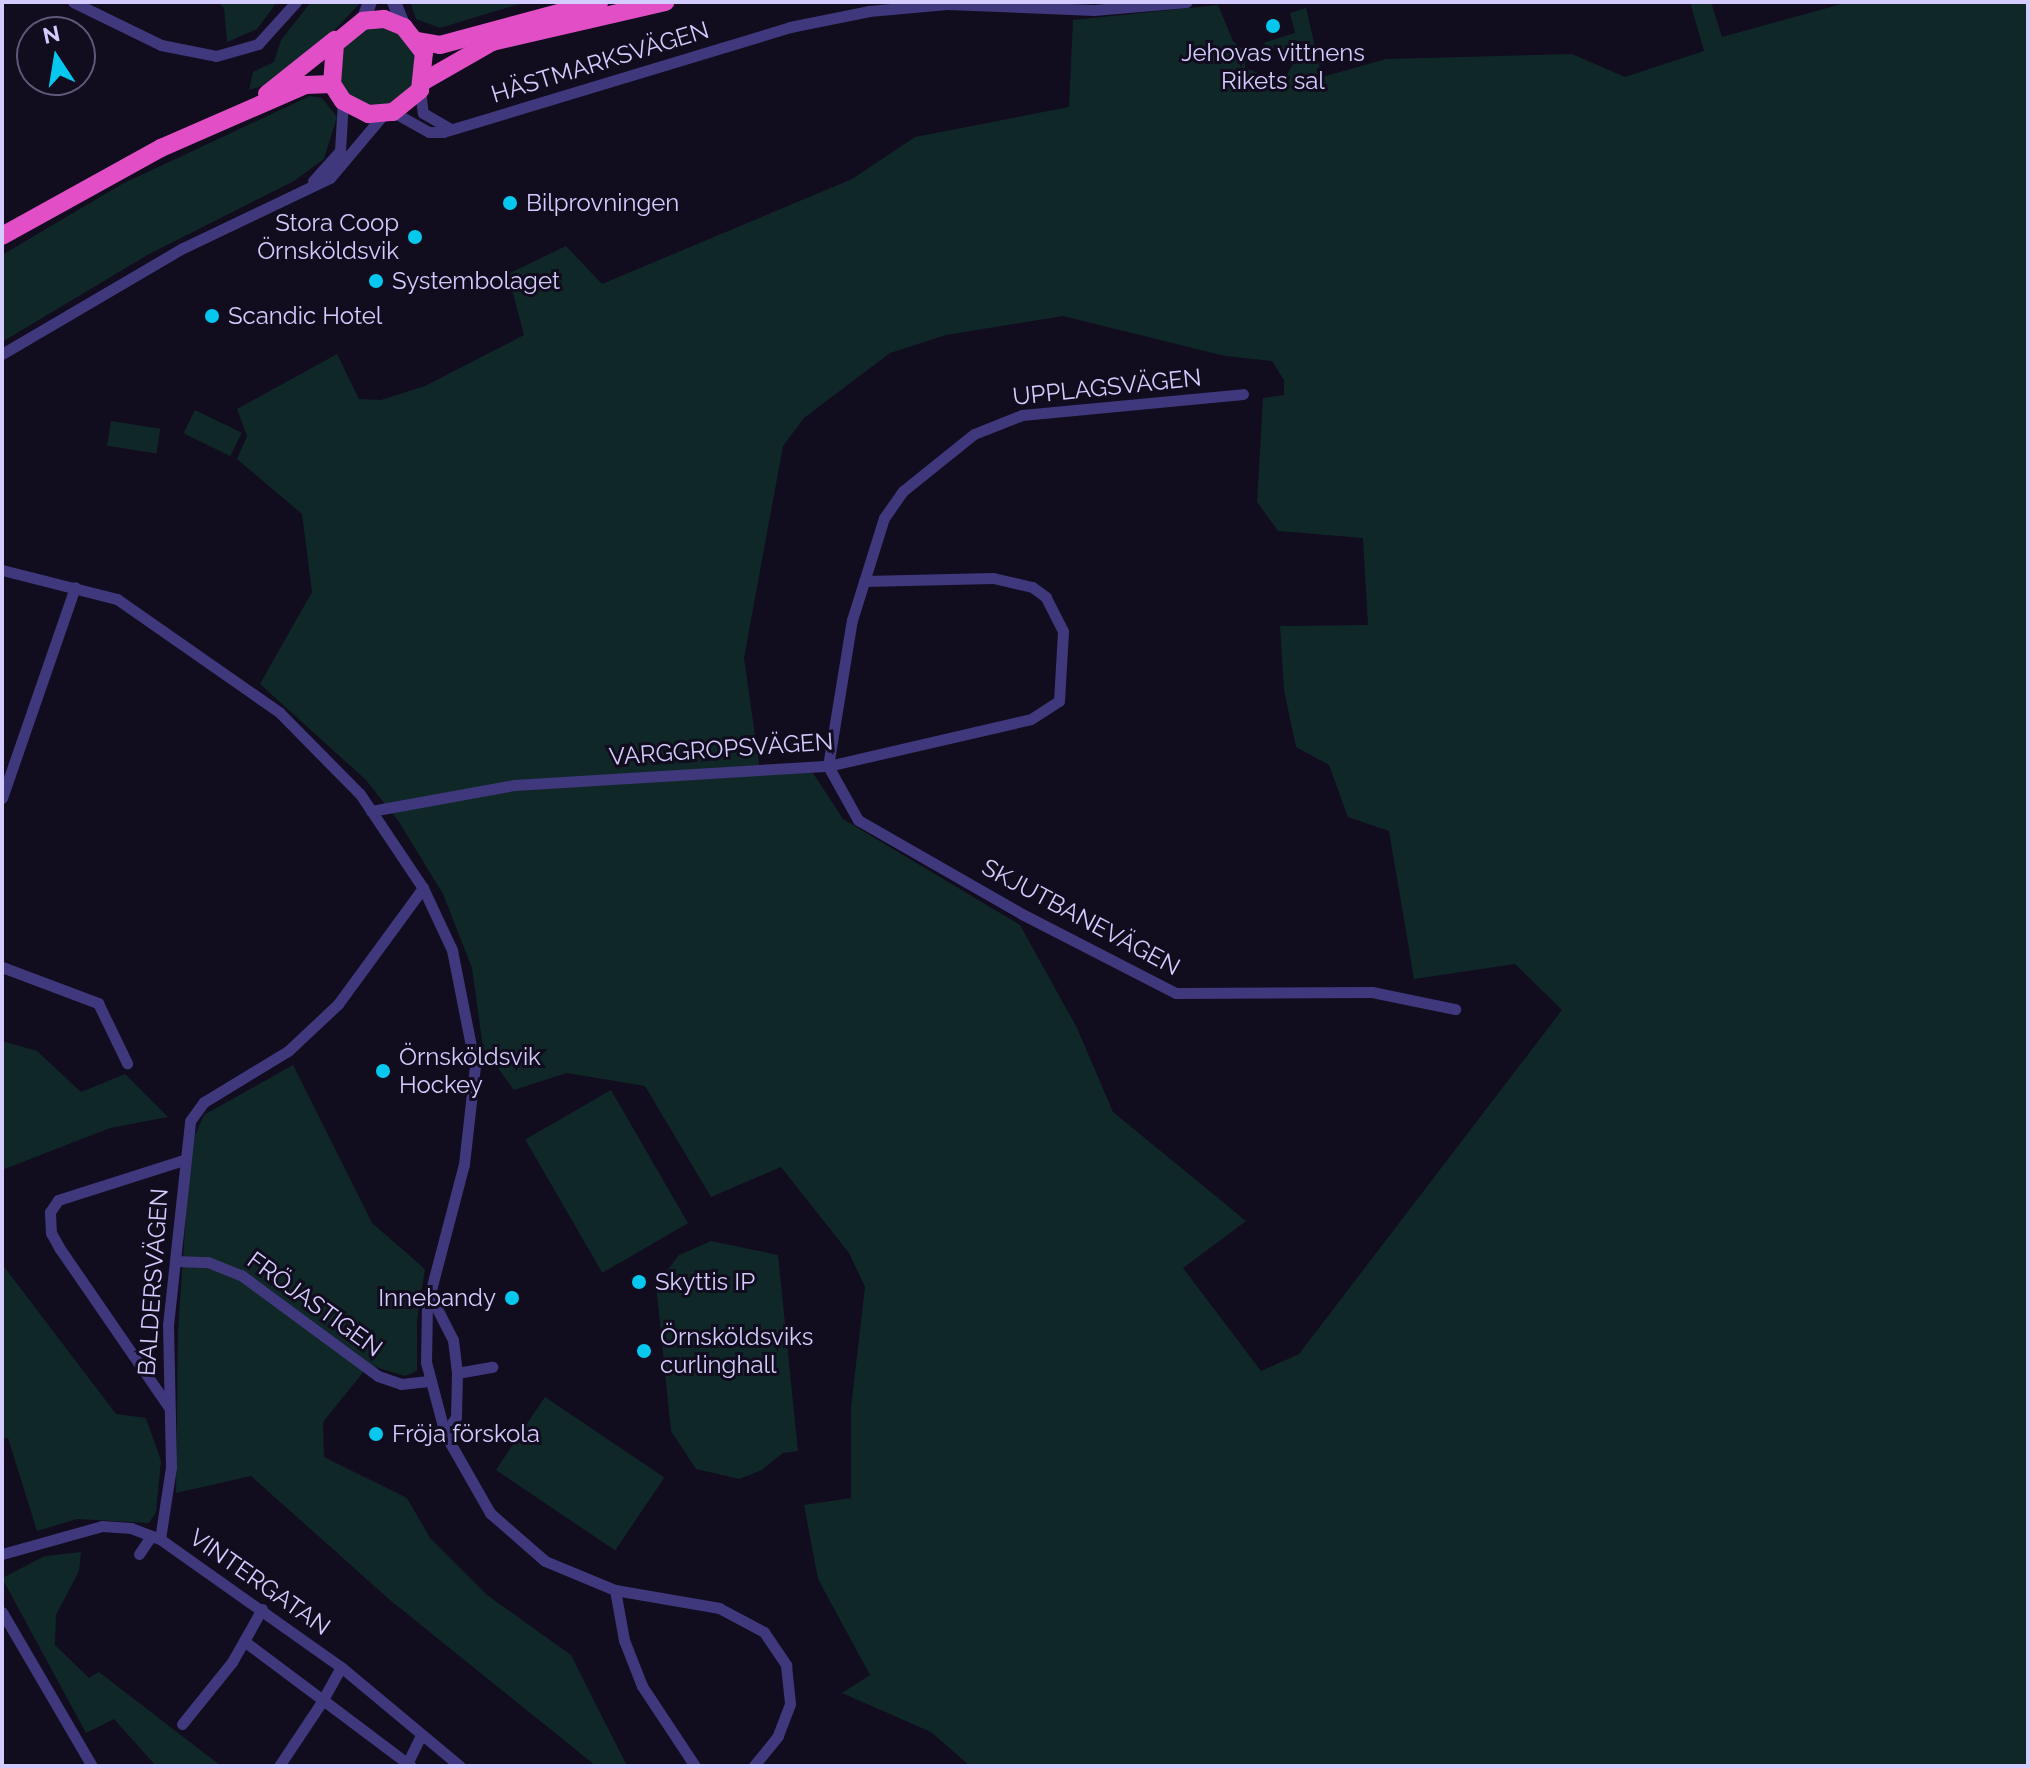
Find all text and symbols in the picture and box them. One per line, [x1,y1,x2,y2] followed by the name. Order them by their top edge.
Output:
[488,15,712,109] street label: HÄSTMARKSVÄGEN
[16,16,96,96] north arrow
[1264,17,1282,35] marker: Jehovas vittnens Rikets sal
[41,20,62,49] text: N
[1181,39,1365,95] place label: Jehovas vittnens Rikets sal
[526,189,679,217] place label: Bilprovningen
[501,194,519,212] marker: Bilprovningen
[257,209,399,265] place label: Stora Coop Örnsköldsvik
[406,228,424,246] marker: Stora Coop Örnsköldsvik
[392,267,560,295] place label: Systembolaget
[367,272,385,290] marker: Systembolaget
[228,302,382,330] place label: Scandic Hotel
[203,307,221,325] marker: Scandic Hotel
[1011,363,1203,411] street label: UPPLAGSVÄGEN
[608,727,834,771] street label: VARGGROPSVÄGEN
[977,853,1185,981] street label: SKJUTBANEVÄGEN
[399,1043,541,1099] place label: Örnsköldsvik Hockey
[374,1062,392,1080] marker: Örnsköldsvik Hockey
[132,1187,174,1377] street label: BALDERSVÄGEN
[242,1245,388,1363] street label: FRÖJASTIGEN
[655,1268,755,1296] place label: Skyttis IP
[630,1273,648,1291] marker: Skyttis IP
[378,1284,496,1312] place label: Innebandy
[503,1289,521,1307] marker: Innebandy
[660,1323,813,1379] place label: Örnsköldsviks curlinghall
[635,1342,653,1360] marker: Örnsköldsviks curlinghall
[392,1420,540,1448] place label: Fröja förskola
[367,1425,385,1443] marker: Fröja förskola
[184,1523,336,1641] street label: VINTERGATAN

